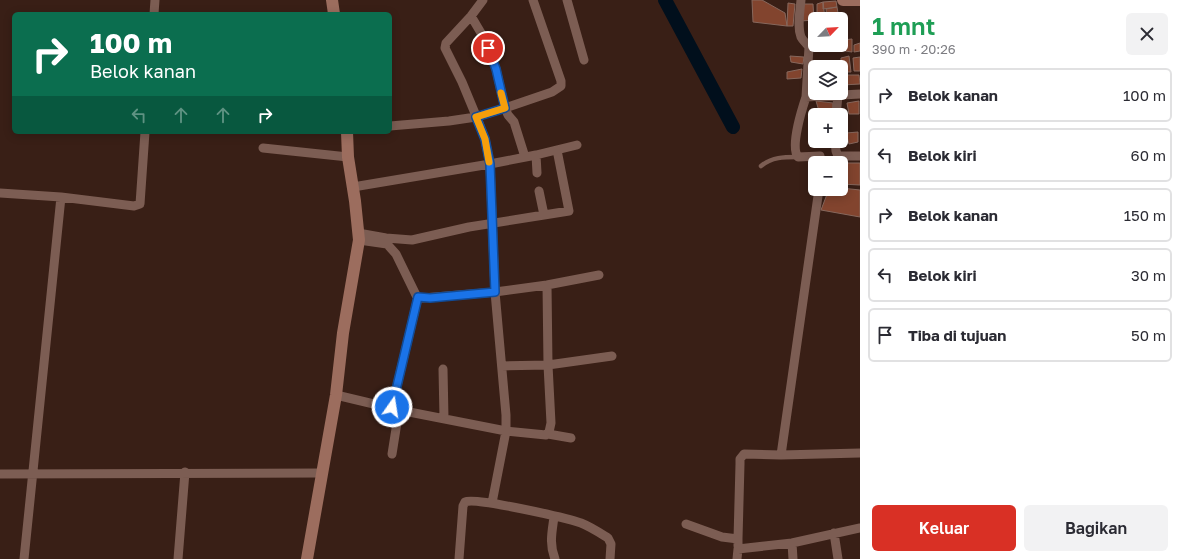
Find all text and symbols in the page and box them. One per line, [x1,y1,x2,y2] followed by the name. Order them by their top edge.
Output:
[872,11,935,40] text: 1 mnt
[808,12,848,52] north arrow
[808,12,848,196] map controls
[1126,13,1168,55] button: close
[90,26,172,59] text: 100 m
[24,28,76,80] icon: right
[471,31,505,65] pin
[477,37,499,59] icon: arrive
[872,41,956,57] text: 390 m · 20:26
[90,60,196,82] text: Belok kanan
[808,60,848,100] button: layers
[874,84,896,106] icon: right
[908,86,998,104] text: Belok kanan
[1123,86,1166,104] text: 100 m
[128,104,150,126] icon: left
[170,104,192,126] icon: ahead
[212,104,234,126] icon: ahead
[254,104,276,126] icon: right
[808,108,848,148] button: +
[874,144,896,166] icon: left
[908,146,977,164] text: Belok kiri
[1131,146,1166,164] text: 60 m
[808,156,848,196] button: −
[874,204,896,226] icon: right
[908,206,998,224] text: Belok kanan
[1124,206,1166,224] text: 150 m
[874,264,896,286] icon: left
[908,266,977,284] text: Belok kiri
[1131,266,1166,284] text: 30 m
[874,324,896,346] icon: arrive
[908,326,1006,344] text: Tiba di tujuan
[1131,326,1166,344] text: 50 m
[371,386,413,428] position arrow
[872,505,1016,551] button: Keluar
[1024,505,1168,551] button: Bagikan

